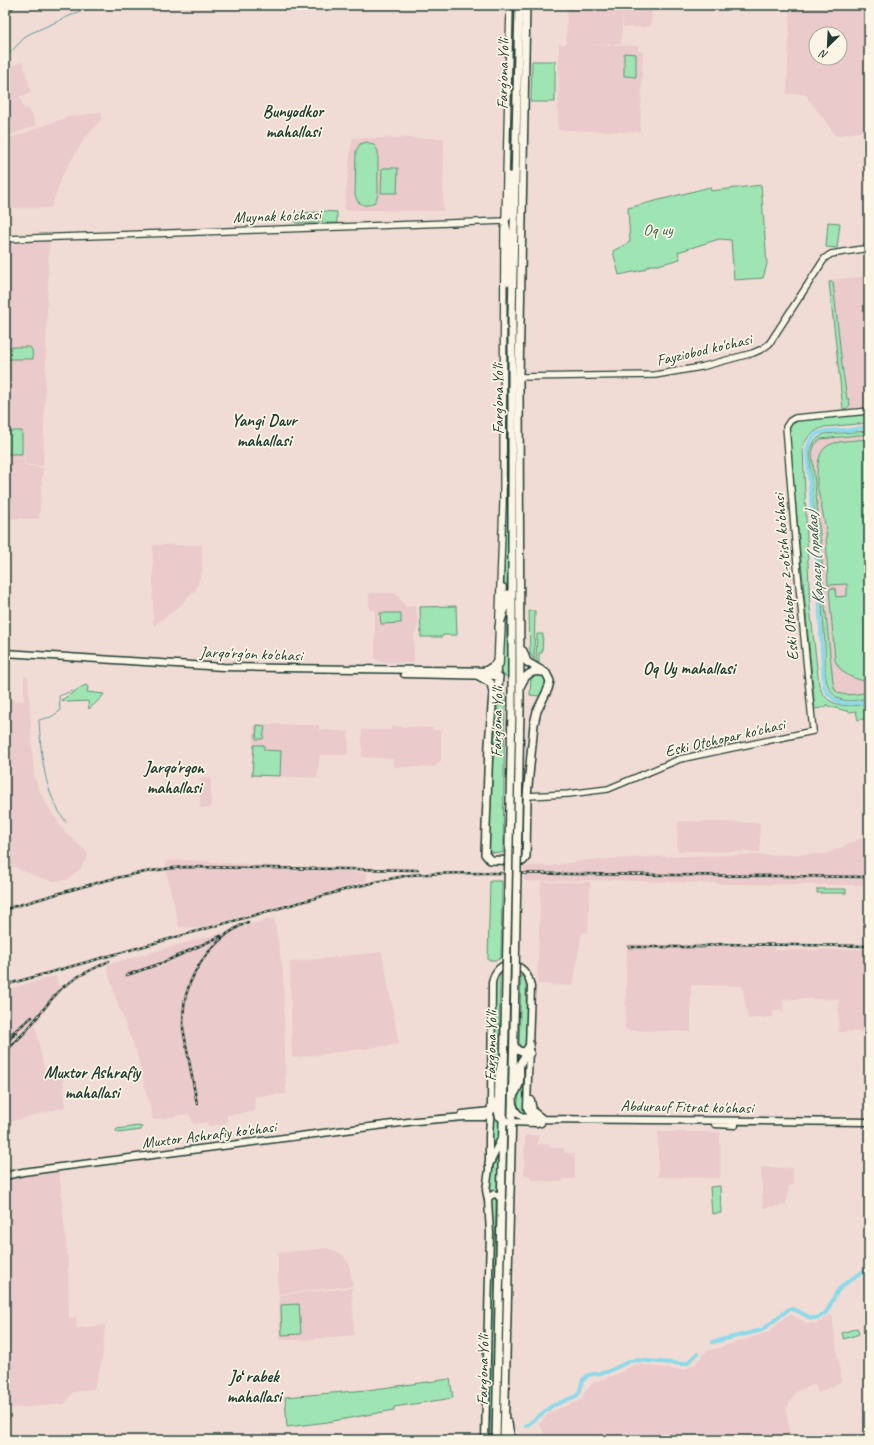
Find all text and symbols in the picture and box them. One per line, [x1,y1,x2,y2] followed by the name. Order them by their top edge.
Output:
[808,26,848,66] north arrow
[492,37,514,109] street label: Farg'ona Yo'li
[816,46,830,63] text: N
[263,101,325,142] district label: Bunyodkor mahallasi
[233,204,323,228] street label: Muynak ko'chasi
[643,220,674,240] park label: Oq uy
[654,329,756,371] street label: Fayziobod ko'chasi
[488,362,508,434] street label: Farg'ona Yo'li
[231,410,299,451] district label: Yangi Davr mahallasi
[769,491,803,661] street label: Eski Otchopar 2-o'tish ko'chasi
[801,507,829,606] water label: Карасу (правая)
[198,642,305,666] street label: Jarqo'rg'on ko'chasi
[643,658,738,679] district label: Oq Uy mahallasi
[486,685,508,757] street label: Farg'ona Yo'li
[663,714,789,762] street label: Eski Otchopar ko'chasi
[143,757,205,798] district label: Jarqo'rgon mahallasi
[480,1009,502,1081] street label: Farg'ona Yo'li
[44,1062,142,1103] district label: Muxtor Ashrafiy mahallasi
[621,1096,755,1118] street label: Abdurauf Fitrat ko'chasi
[141,1117,279,1153] street label: Muxtor Ashrafiy ko'chasi
[472,1333,494,1405] street label: Farg'ona Yo'li
[227,1366,284,1407] district label: Joʻrabek mahallasi

